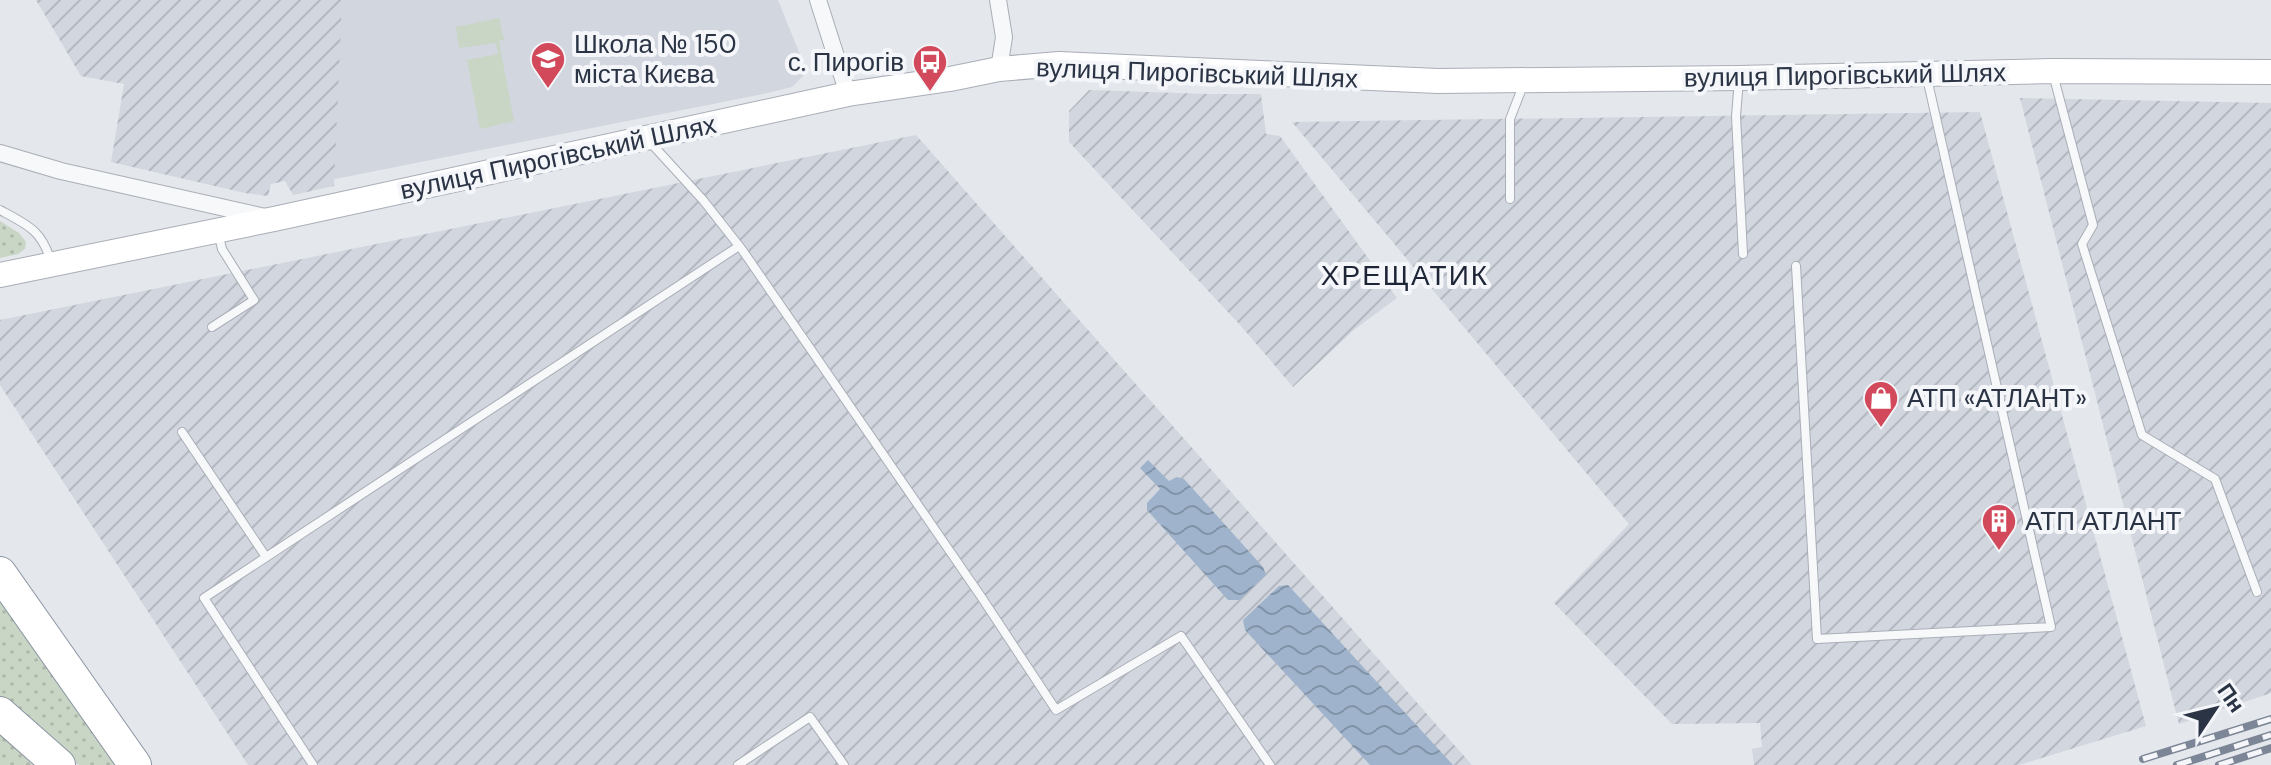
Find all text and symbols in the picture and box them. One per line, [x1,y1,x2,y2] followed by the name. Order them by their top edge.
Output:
[574,27,737,91] place label: Школа № 150 міста Києва
[529,40,567,90] school or university icon: Школа № 150 міста Києва
[911,43,949,93] bus stop icon: с. Пирогів
[788,45,904,79] place label: с. Пирогів
[1035,50,1359,96] street label: вулиця Пирогівський Шлях
[1684,55,2006,95] street label: вулиця Пирогівський Шлях
[397,107,719,207] street label: вулиця Пирогівський Шлях
[1321,257,1489,294] district label: ХРЕЩАТИК
[1862,379,1900,429] shop icon: АТП «АТЛАНТ»
[1907,381,2087,415] place label: АТП «АТЛАНТ»
[1980,502,2018,552] building icon: АТП АТЛАНТ
[2025,504,2182,538] place label: АТП АТЛАНТ
[2175,669,2255,749] north arrow
[2211,678,2251,718] text: Пн

